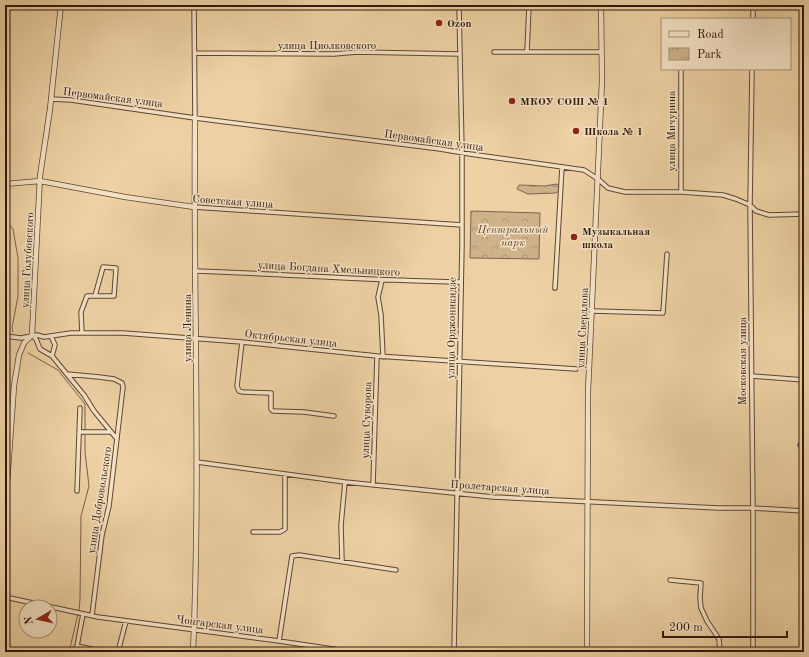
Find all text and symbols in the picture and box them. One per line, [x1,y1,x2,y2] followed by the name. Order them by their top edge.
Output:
[434,18,444,28] marker: Ozon
[661,18,791,70] legend
[447,19,472,30] place label: Ozon
[697,29,724,41] text: Road
[278,41,376,52] street label: улица Циолковского
[697,49,722,61] text: Park
[62,87,164,110] street label: Первомайская улица
[667,90,678,171] street label: улица Мичурина
[507,96,517,106] marker: МКОУ СОШ № 1
[520,97,609,108] place label: МКОУ СОШ № 1
[571,126,581,136] marker: Школа № 1
[584,127,643,138] place label: Школа № 1
[383,129,485,154] street label: Первомайская улица
[192,194,274,211] street label: Советская улица
[20,212,37,308] street label: улица Голубовского
[476,225,549,249] park label: Центральный парк
[582,227,650,251] place label: Музыкальная школа
[569,232,579,242] marker: Музыкальная школа
[257,260,400,279] street label: улица Богдана Хмельницкого
[446,277,459,379] street label: улица Орджоникидзе
[576,287,591,369] street label: улица Свердлова
[183,293,194,362] street label: улица Ленина
[738,316,749,405] street label: Московская улица
[244,329,338,350] street label: Октябрьская улица
[361,381,374,459] street label: улица Суворова
[87,446,114,555] street label: улица Добровольского
[450,480,550,497] street label: Пролетарская улица
[18,599,58,639] north arrow
[663,613,787,639] scale bar
[23,615,36,625] text: N
[176,615,265,636] street label: Чонгарская улица
[669,622,703,634] text: 200 m

